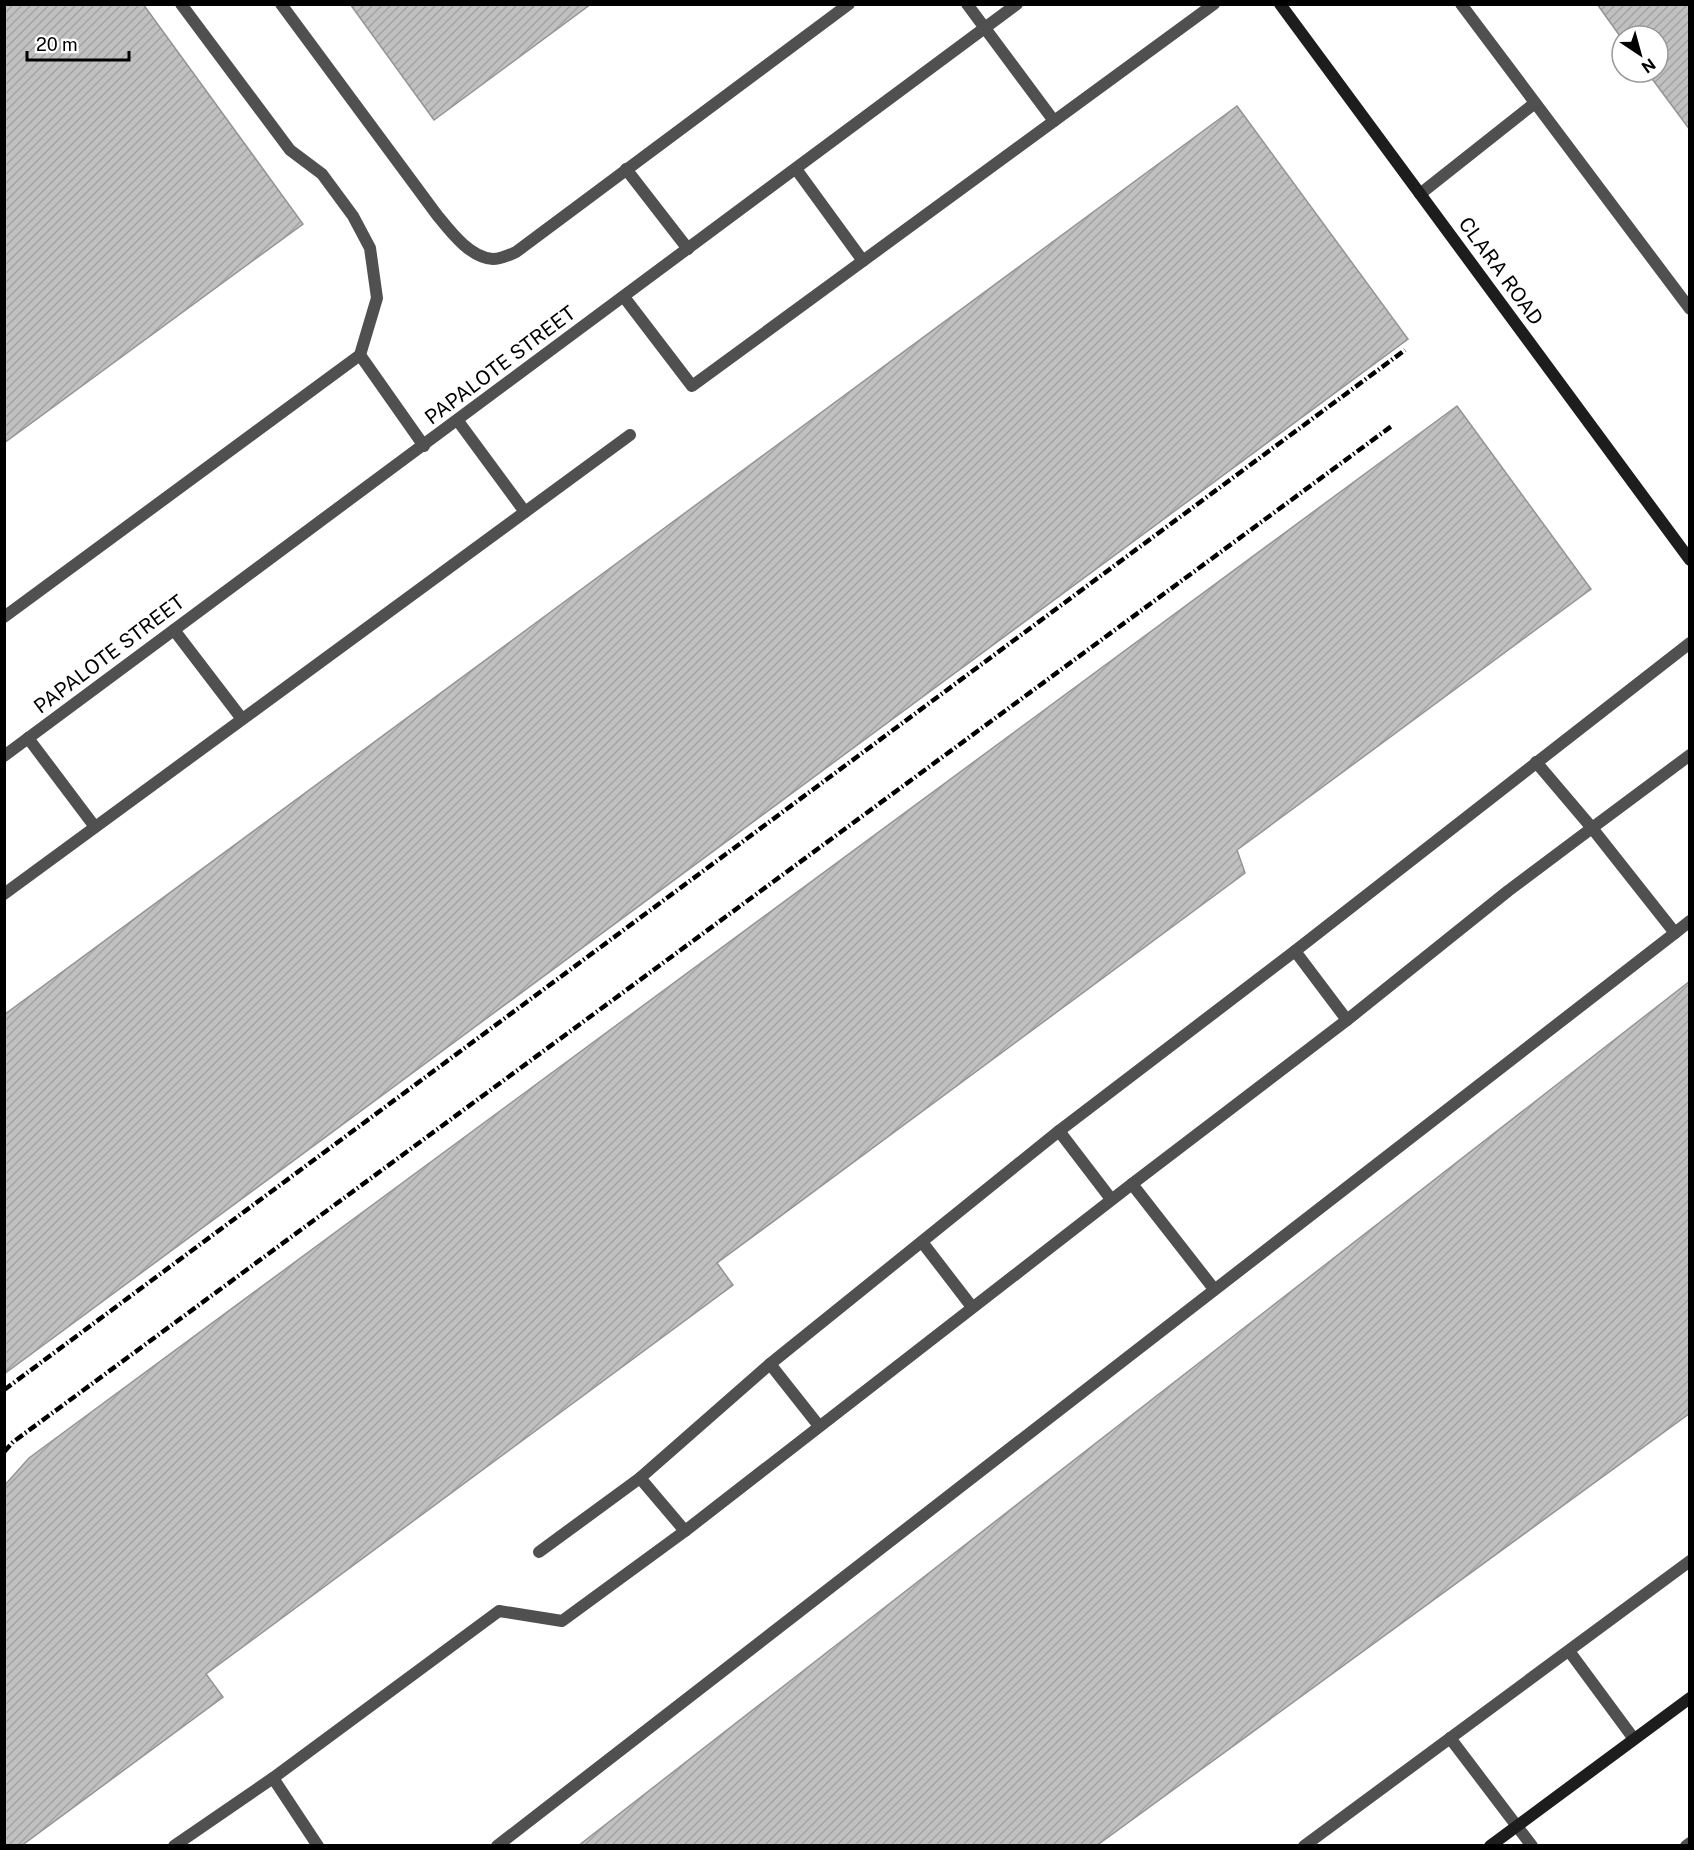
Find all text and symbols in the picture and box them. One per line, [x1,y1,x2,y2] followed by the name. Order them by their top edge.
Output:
[27,24,129,62] scale bar
[1610,24,1670,84] north arrow
[36,34,78,55] text: 20 m
[1638,54,1659,77] text: N
[1454,212,1548,330] street label: CLARA ROAD
[420,300,580,429] street label: PAPALOTE STREET
[29,589,189,718] street label: PAPALOTE STREET

